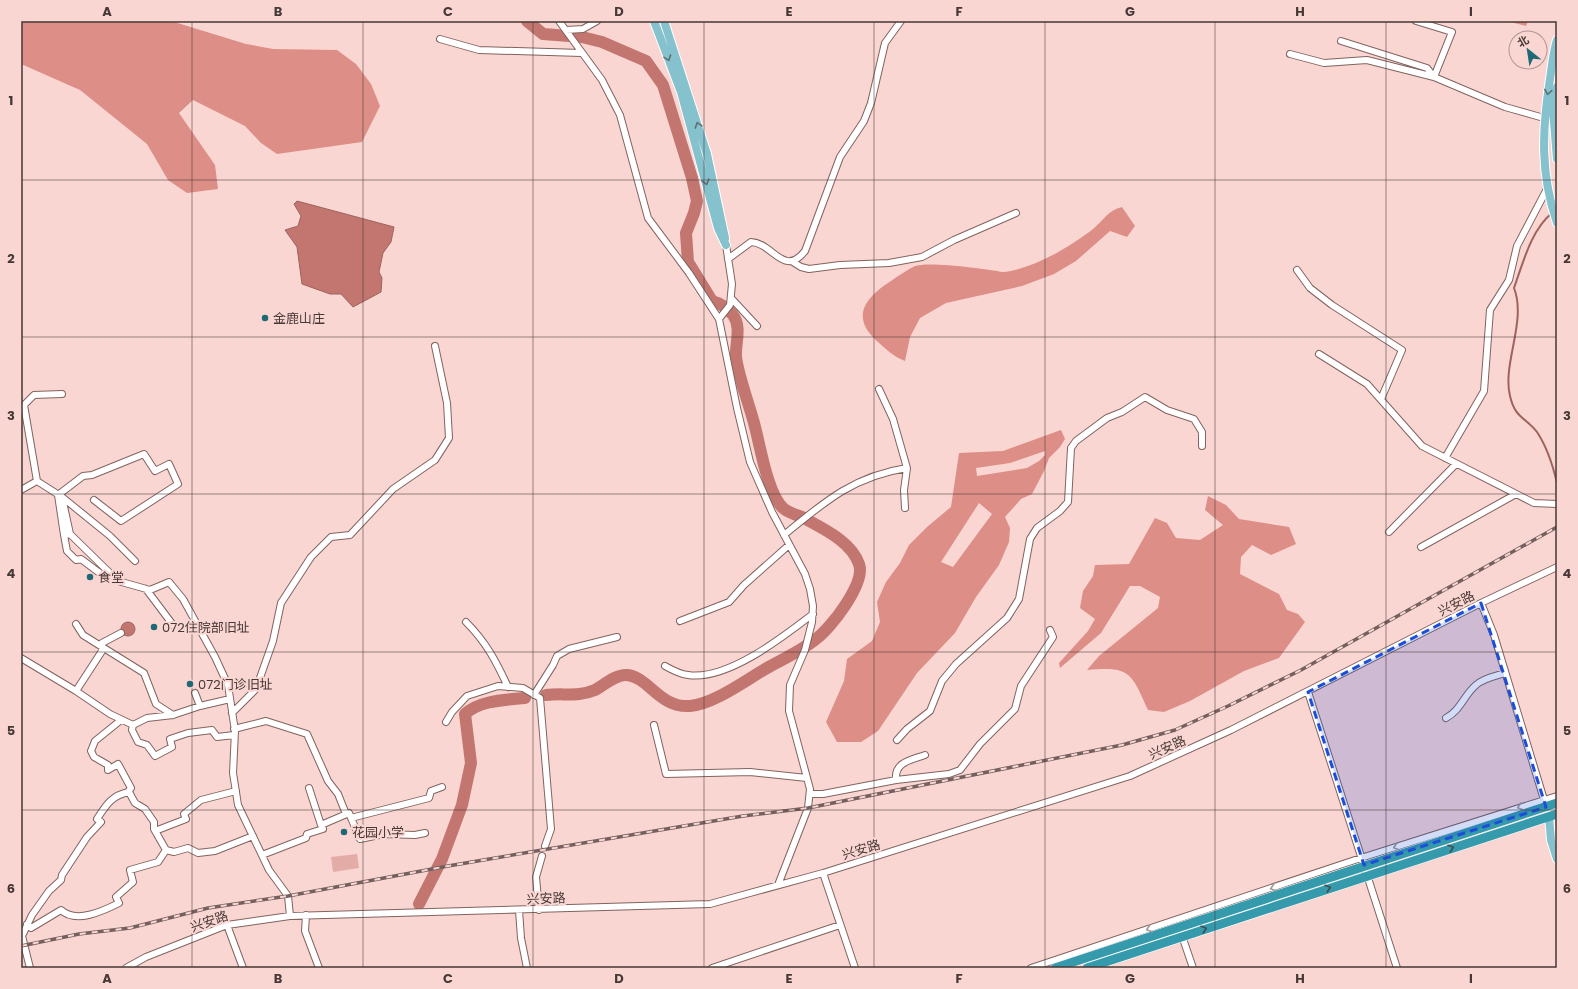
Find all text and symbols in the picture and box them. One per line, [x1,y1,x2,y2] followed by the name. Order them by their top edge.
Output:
[102,2,112,21] text: A
[274,2,283,21] text: B
[443,2,453,21] text: C
[614,2,624,21] text: D
[785,2,793,21] text: E
[955,2,963,21] text: F
[1125,2,1135,21] text: G
[1295,2,1305,21] text: H
[1469,2,1473,21] text: I
[1508,30,1548,70] north arrow
[1514,32,1532,51] text: 北
[663,54,671,61] one-way arrow
[1544,89,1553,95] one-way arrow
[9,91,13,110] text: 1
[1565,91,1569,110] text: 1
[694,122,703,129] one-way arrow
[701,178,710,185] one-way arrow
[7,249,15,268] text: 2
[1563,249,1571,268] text: 2
[273,309,325,328] place label: 金鹿山庄
[260,313,270,323] marker: 金鹿山庄
[7,406,15,425] text: 3
[1563,406,1571,425] text: 3
[7,564,16,583] text: 4
[1563,564,1572,583] text: 4
[98,568,124,587] place label: 食堂
[85,572,95,582] marker: 食堂
[1435,586,1478,621] street label: 兴安路
[162,618,250,637] place label: 072住院部旧址
[149,622,159,632] marker: 072住院部旧址
[198,675,273,694] place label: 072门诊旧址
[185,679,195,689] marker: 072门诊旧址
[7,721,15,740] text: 5
[1563,721,1571,740] text: 5
[1146,731,1189,764] street label: 兴安路
[1516,802,1523,811] one-way arrow
[352,823,404,842] place label: 花园小学
[339,827,349,837] marker: 花园小学
[840,835,883,864] street label: 兴安路
[1393,842,1400,851] one-way arrow
[1448,844,1455,853] one-way arrow
[7,879,15,898] text: 6
[1563,879,1571,898] text: 6
[1269,883,1276,892] one-way arrow
[1324,884,1331,893] one-way arrow
[526,888,566,909] street label: 兴安路
[188,906,231,937] street label: 兴安路
[1146,924,1153,932] one-way arrow
[1200,925,1207,934] one-way arrow
[102,969,112,988] text: A
[274,969,283,988] text: B
[443,969,453,988] text: C
[614,969,624,988] text: D
[785,969,793,988] text: E
[955,969,963,988] text: F
[1125,969,1135,988] text: G
[1295,969,1305,988] text: H
[1469,969,1473,988] text: I

